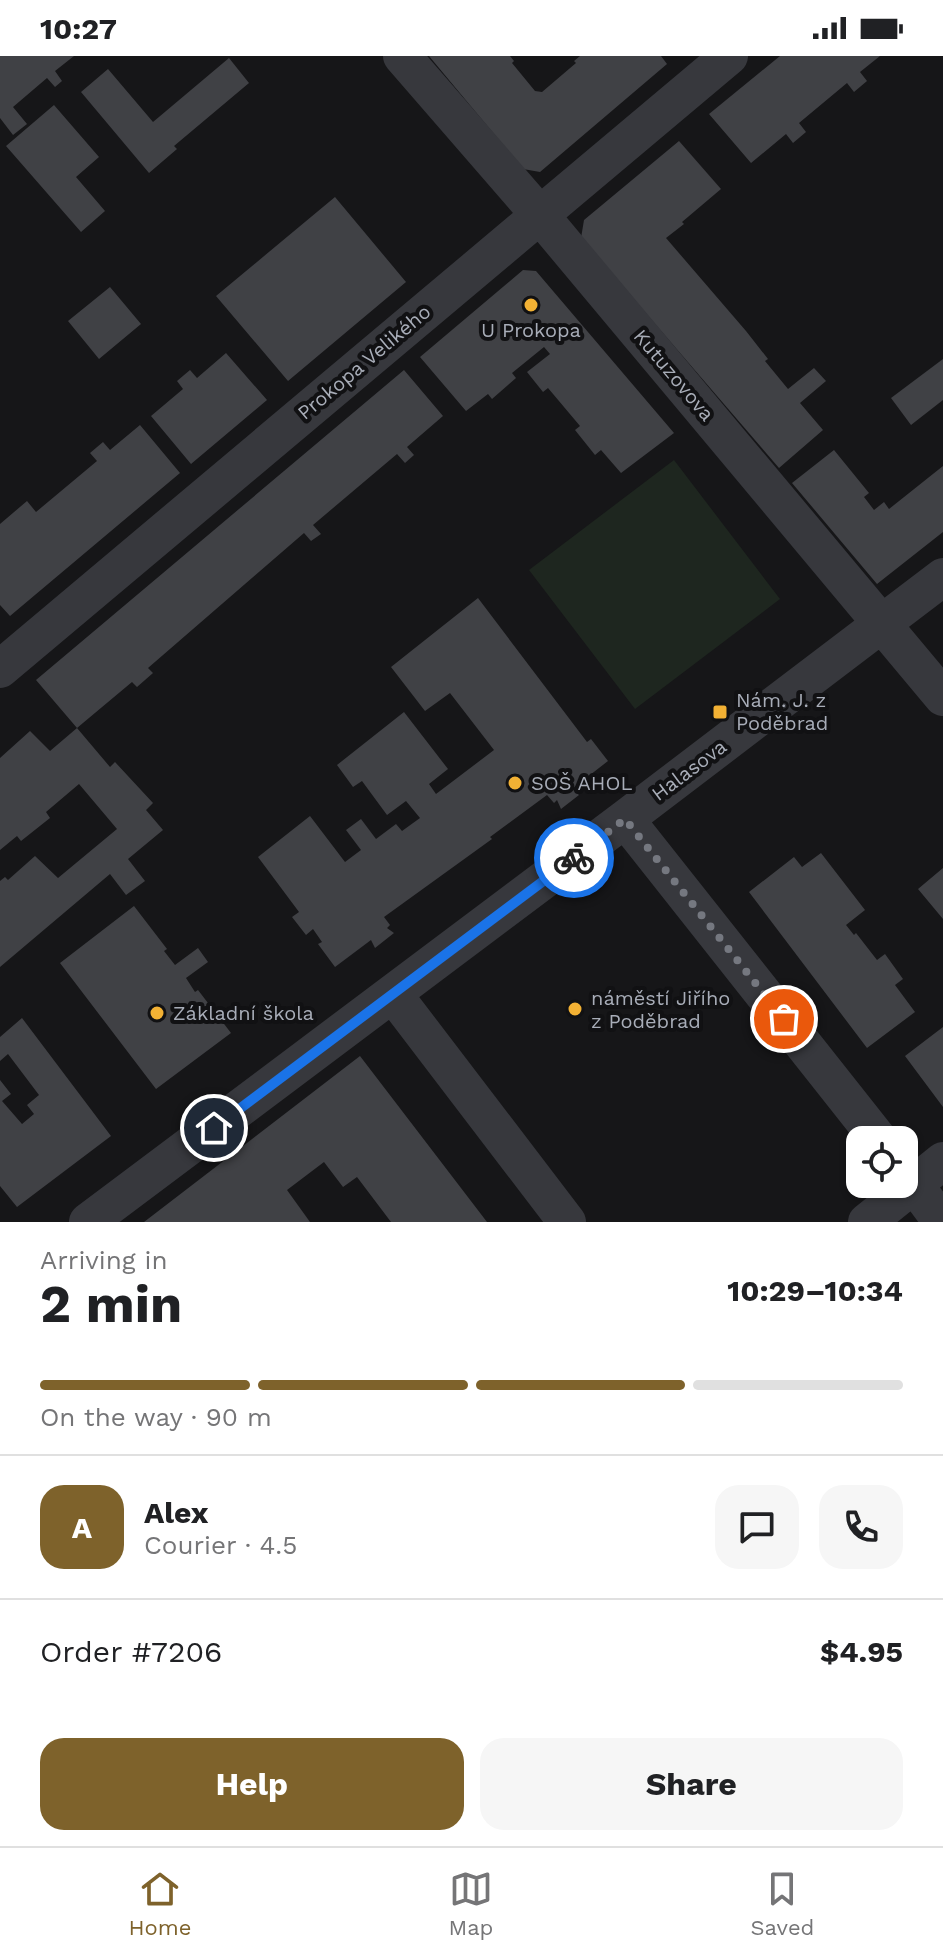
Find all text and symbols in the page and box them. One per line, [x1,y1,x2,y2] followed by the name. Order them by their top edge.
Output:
[40,11,117,46] text: 10:27
[522,296,540,314] marker: U Prokopa
[293,299,435,425] street label: Prokopa Velikého
[481,318,581,342] place label: U Prokopa
[629,324,719,426] street label: Kutuzovova
[736,688,828,735] place label: Nám. J. z Poděbrad
[711,703,729,721] marker: Nám. J. z Poděbrad
[647,734,731,806] street label: Halasova
[531,771,632,795] place label: SOŠ AHOL
[506,774,524,792] marker: SOŠ AHOL
[534,818,614,898] courier
[552,836,596,880] icon: bike
[750,985,818,1053] pin
[591,986,730,1033] place label: náměstí Jiřího z Poděbrad
[762,997,806,1041] icon: bag
[566,1000,584,1018] marker: náměstí Jiřího z Poděbrad
[173,1001,314,1025] place label: Základní škola
[148,1004,166,1022] marker: Základní škola
[180,1094,248,1162] pin
[192,1106,236,1150] icon: home
[846,1126,918,1198] map controls
[846,1126,918,1198] button: locate
[40,1245,168,1275] text: Arriving in
[727,1273,903,1308] text: 10:29–10:34
[40,1274,182,1335] text: 2 min
[40,1402,272,1432] text: On the way · 90 m
[715,1485,799,1569] button: chat
[819,1485,903,1569] button: phone
[144,1495,208,1530] text: Alex
[72,1510,92,1545] text: A
[144,1530,297,1560] text: Courier · 4.5
[40,1634,222,1669] text: Order #7206
[820,1634,903,1669] text: $4.95
[40,1738,464,1830] button: Help
[480,1738,903,1830] button: Share
[129,1867,191,1940] tab: Home
[449,1867,493,1940] tab: Map
[751,1867,814,1940] tab: Saved

